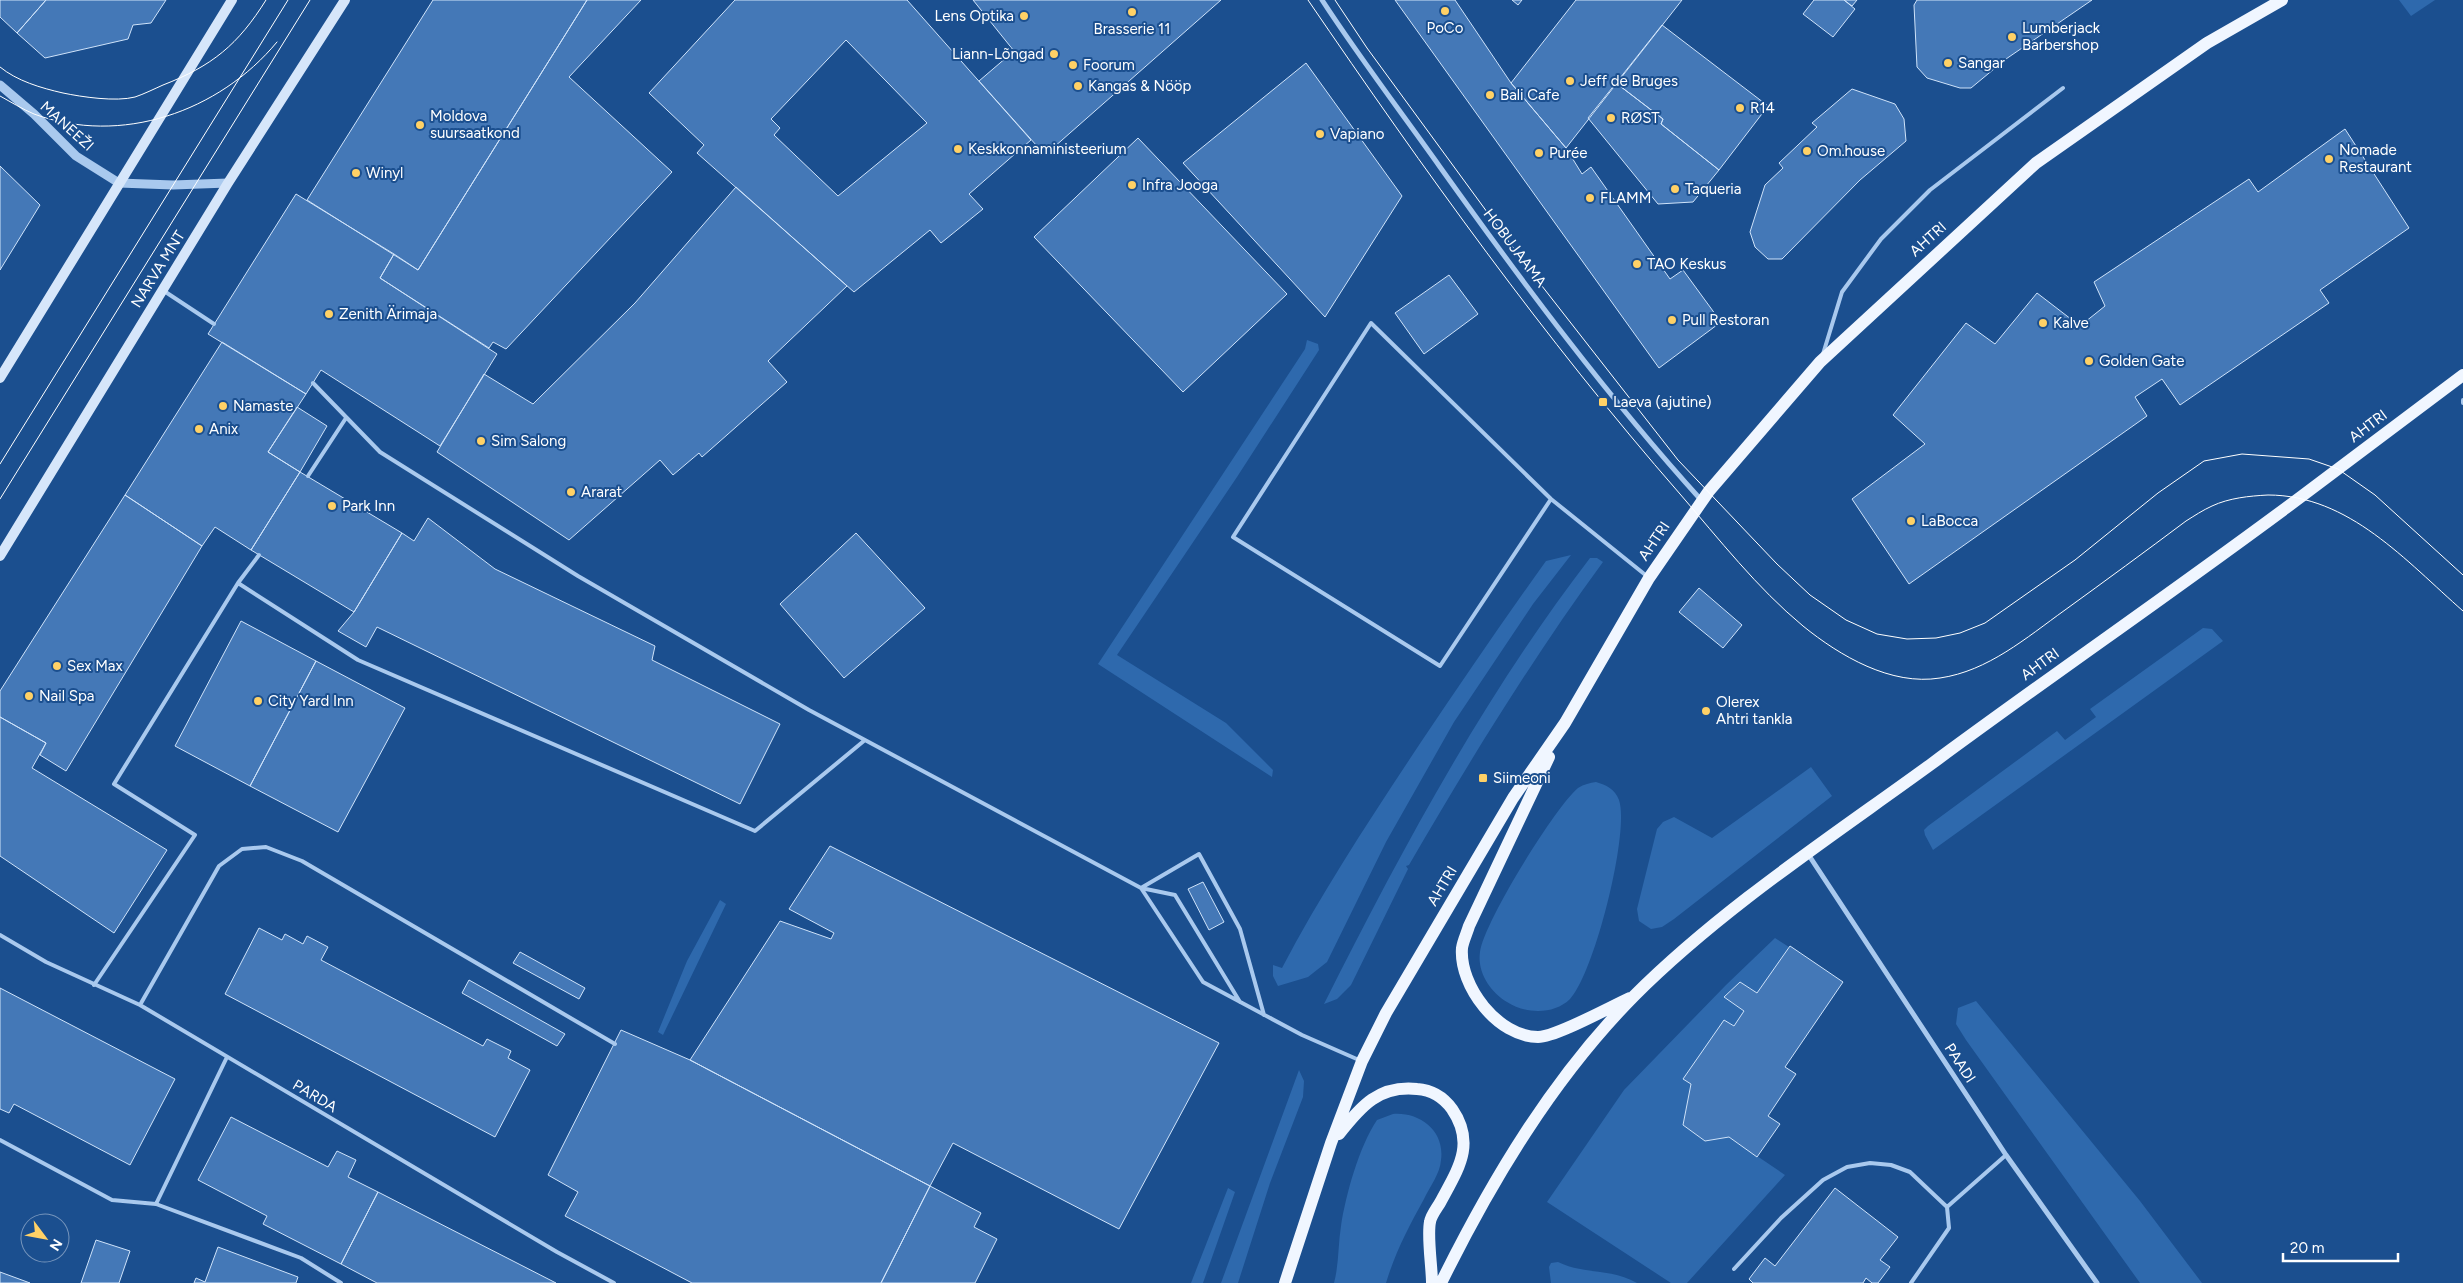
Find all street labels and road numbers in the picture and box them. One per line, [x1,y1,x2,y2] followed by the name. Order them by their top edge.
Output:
[36,97,98,155] street label: MANEEŽI
[1480,205,1550,291] street label: HOBUJAAMA
[1906,218,1950,260] street label: AHTRI
[127,227,189,311] street label: NARVA MNT
[2345,406,2391,446] street label: AHTRI
[1634,518,1674,564] street label: AHTRI
[2017,644,2063,684] street label: AHTRI
[1423,863,1461,909] street label: AHTRI
[1941,1040,1979,1086] street label: PAADI
[289,1076,341,1116] street label: PARDA

